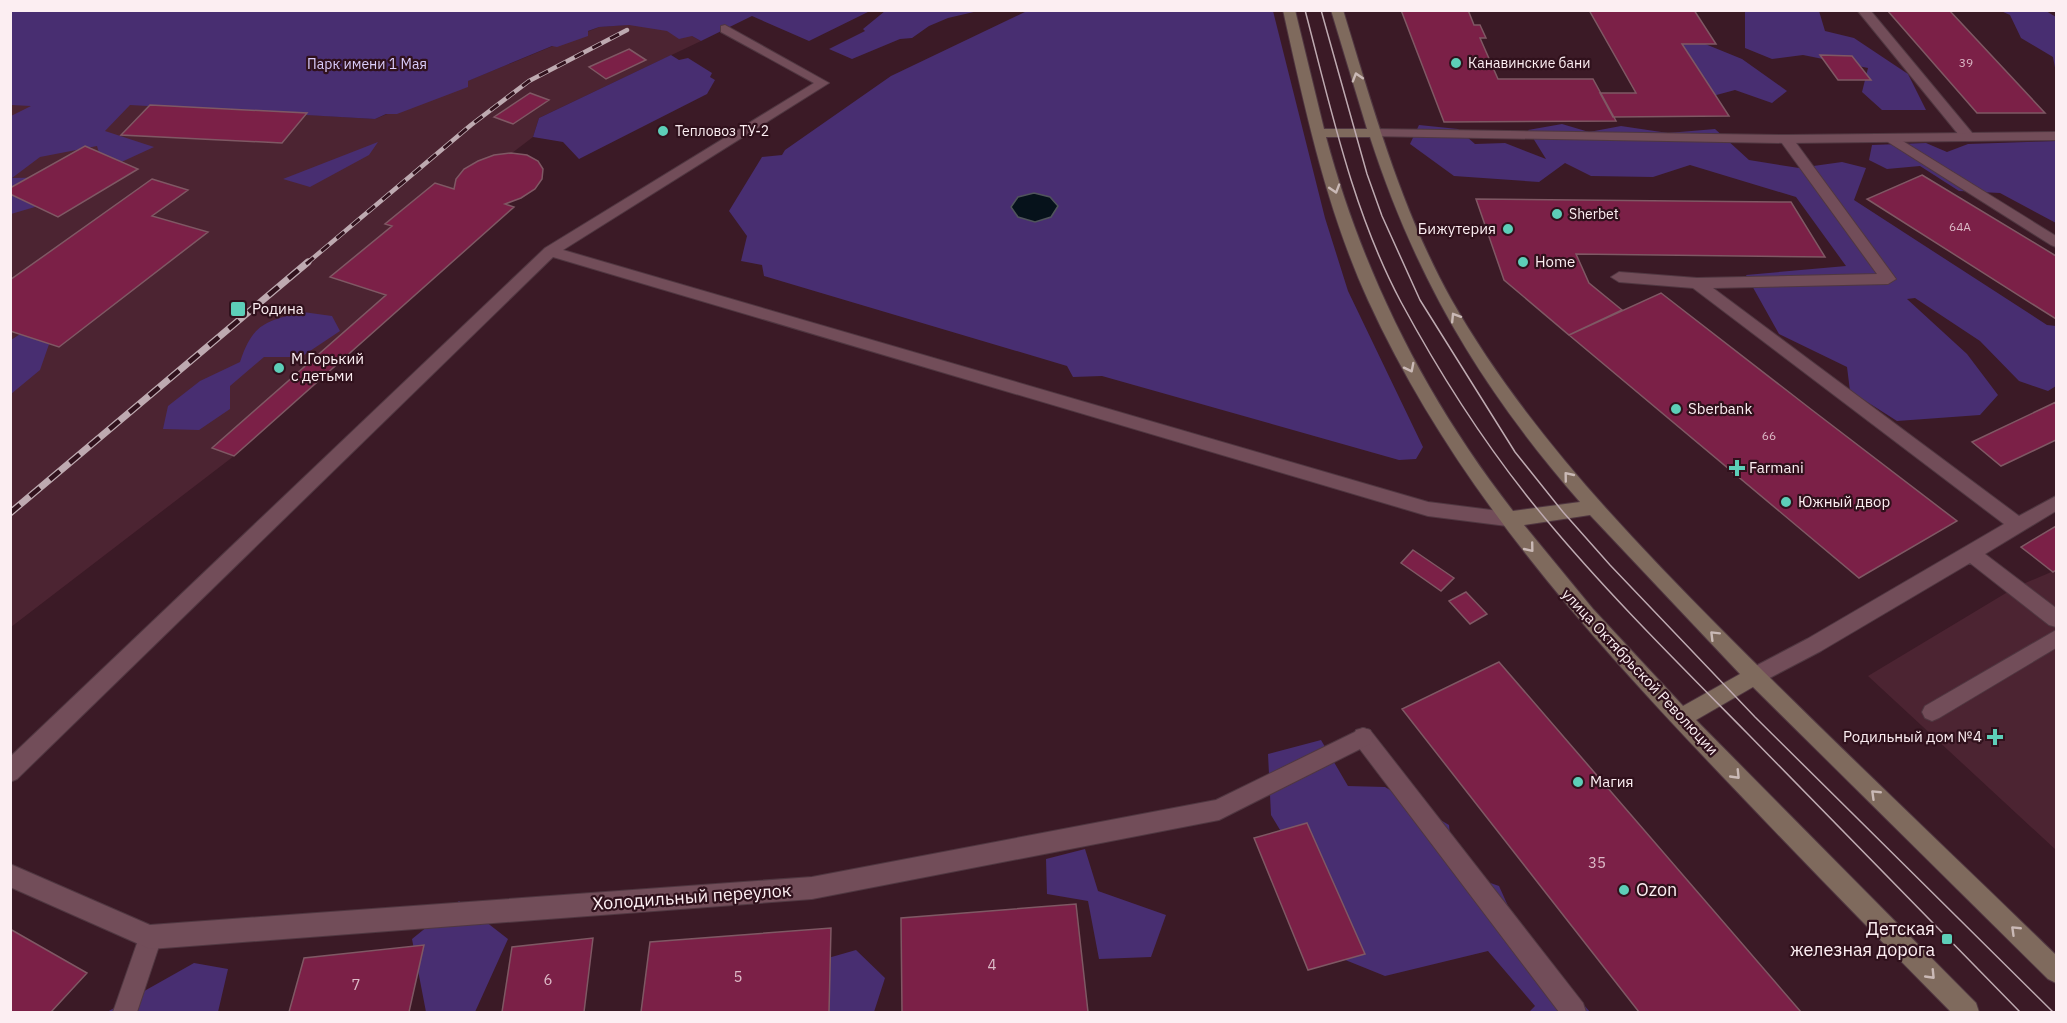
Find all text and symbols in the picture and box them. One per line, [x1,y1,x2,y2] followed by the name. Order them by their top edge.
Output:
[1468,54,1590,72] place label: Канавинские бани
[307,55,427,73] park label: Парк имени 1 Мая
[1959,55,1973,70] house number: 39
[1449,56,1463,70] marker: Канавинские бани
[1352,72,1364,83] one-way arrow
[675,122,769,140] place label: Тепловоз ТУ-2
[656,124,670,138] marker: Тепловоз ТУ-2
[1327,183,1340,194] one-way arrow
[1569,205,1619,223] place label: Sherbet
[1550,207,1564,221] marker: Sherbet
[1418,219,1496,238] place label: Бижутерия
[1949,219,1971,234] house number: 64А
[1501,222,1515,236] marker: Бижутерия
[1535,252,1575,271] place label: Home
[1516,255,1530,269] marker: Home
[252,299,304,318] place label: Родина
[229,300,247,318] marker: Родина
[1451,313,1463,323] one-way arrow
[291,349,364,385] place label: М.Горький с детьми
[272,361,286,375] marker: М.Горький с детьми
[1403,362,1415,373] one-way arrow
[1688,399,1752,418] place label: Sberbank
[1669,402,1683,416] marker: Sberbank
[1762,428,1776,443] house number: 66
[1749,458,1804,477] place label: Farmani
[1730,461,1744,475] marker: Farmani
[1564,472,1575,483] one-way arrow
[1798,492,1890,511] place label: Южный двор
[1779,495,1793,509] marker: Южный двор
[1522,541,1533,552] one-way arrow
[1558,584,1723,759] street label: улица Октябрьской Революции
[1711,631,1722,642] one-way arrow
[1843,727,1982,746] place label: Родильный дом №4
[1986,728,2004,746] marker: Родильный дом №4
[1728,768,1739,779] one-way arrow
[1590,772,1634,791] place label: Магия
[1571,775,1585,789] marker: Магия
[1872,790,1882,801] one-way arrow
[1588,853,1606,872] house number: 35
[592,878,792,915] street label: Холодильный переулок
[1636,878,1677,901] place label: Ozon
[1617,883,1631,897] marker: Ozon
[1790,917,1935,961] place label: Детская железная дорога
[2011,927,2022,938] one-way arrow
[1940,932,1954,946] marker: Детская железная дорога
[987,955,997,974] house number: 4
[733,967,743,986] house number: 5
[1923,967,1934,978] one-way arrow
[543,970,553,989] house number: 6
[351,975,361,994] house number: 7

